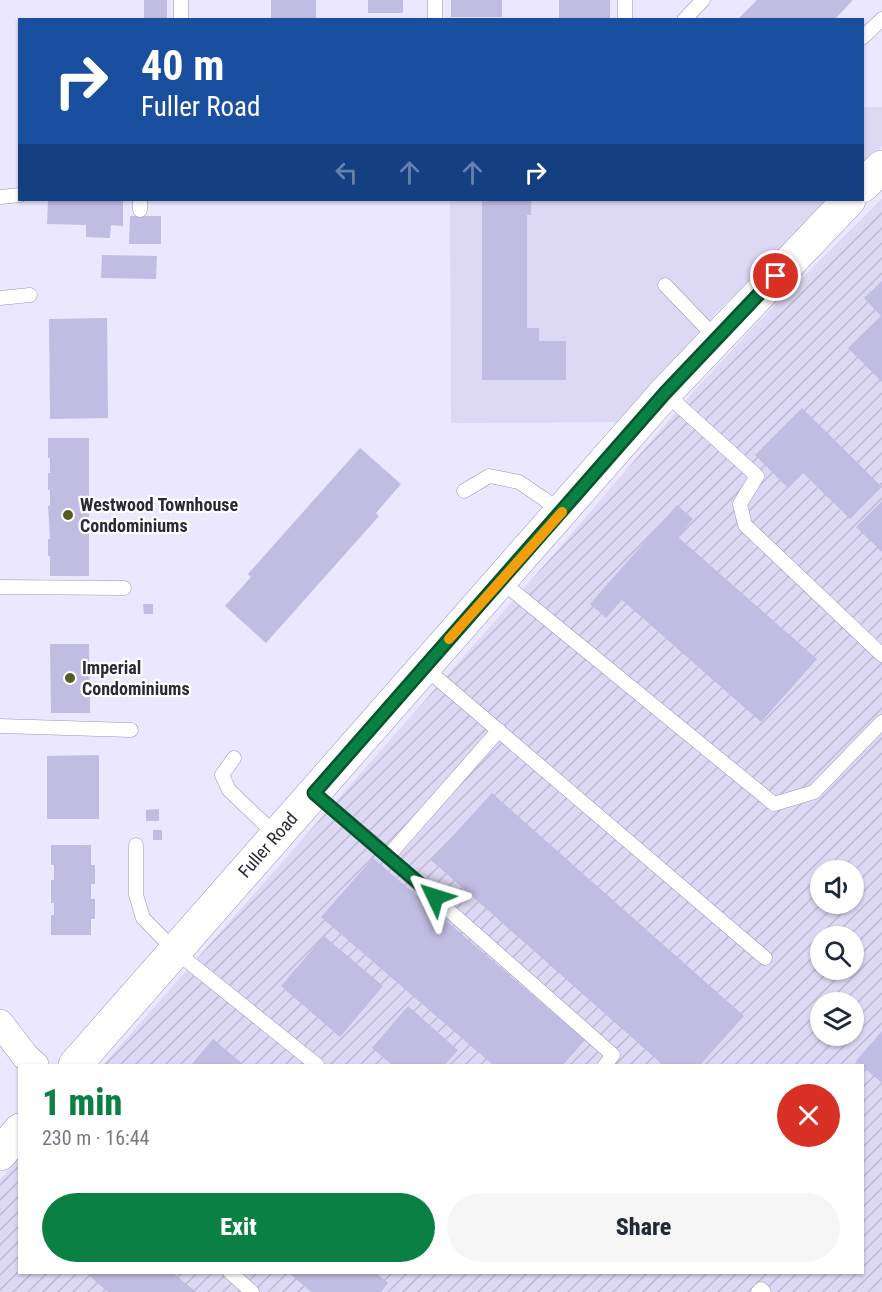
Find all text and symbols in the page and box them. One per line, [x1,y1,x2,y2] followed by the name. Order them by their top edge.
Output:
[141,41,224,90] text: 40 m
[42,42,120,120] icon: right
[141,91,260,123] text: Fuller Road
[330,156,363,189] icon: left
[393,156,426,189] icon: ahead
[456,156,489,189] icon: ahead
[519,156,552,189] icon: right
[750,250,801,301] pin
[759,259,792,292] icon: arrive
[80,494,238,536] place label: Westwood Townhouse Condominiums
[61,508,75,522] marker: Westwood Townhouse Condominiums
[82,657,190,699] place label: Imperial Condominiums
[63,671,77,685] marker: Imperial Condominiums
[234,808,302,882] street label: Fuller Road
[810,860,864,1046] map controls
[810,860,864,914] button: sound
[403,865,467,929] position arrow
[810,926,864,980] button: search
[810,992,864,1046] button: layers
[42,1082,122,1124] text: 1 min
[777,1084,840,1147] button: close
[42,1126,149,1150] text: 230 m · 16:44
[42,1193,435,1262] button: Exit
[447,1193,840,1262] button: Share

